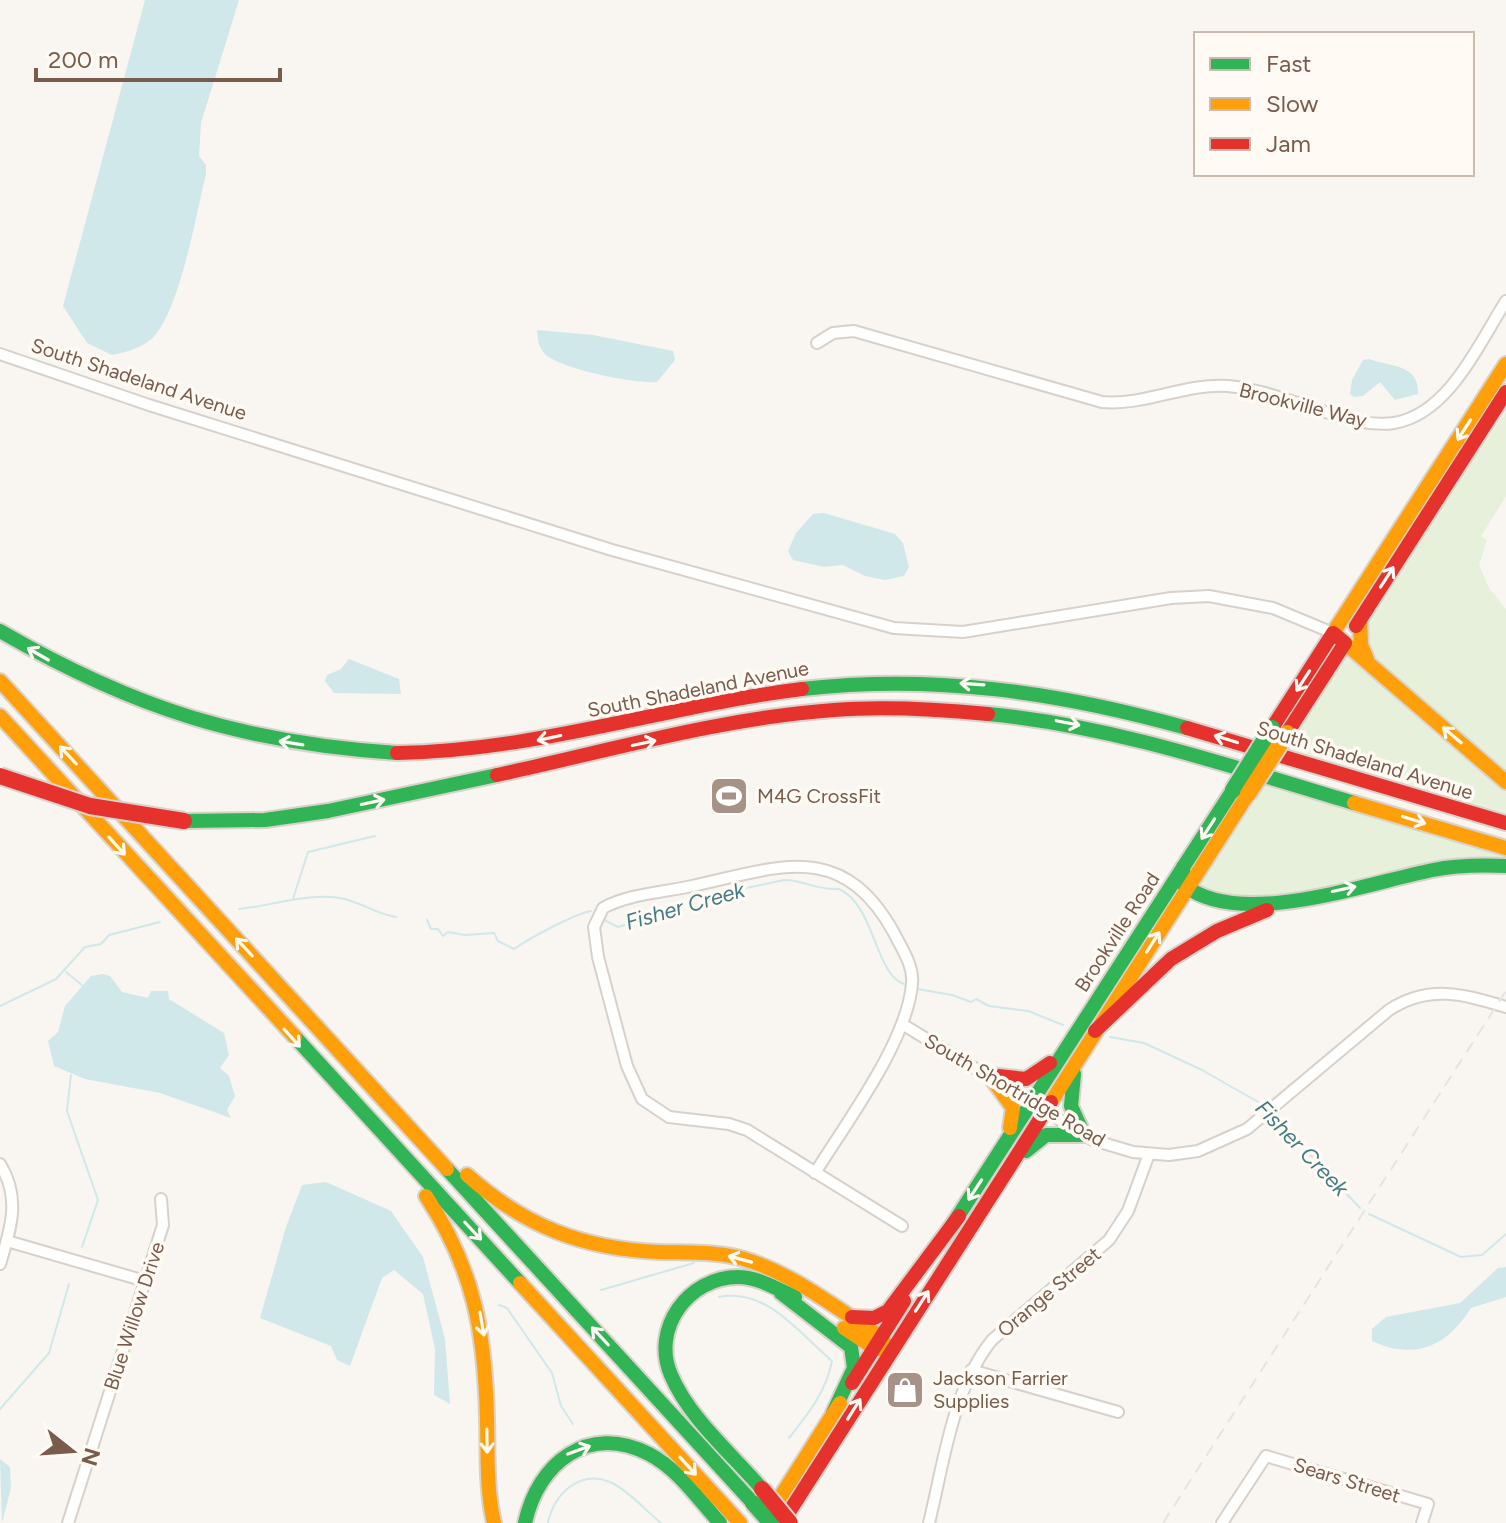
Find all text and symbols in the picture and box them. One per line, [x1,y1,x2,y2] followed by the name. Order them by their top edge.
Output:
[36,32,280,82] scale bar
[1194,32,1474,176] legend
[48,45,119,74] text: 200 m
[1266,49,1311,78] text: Fast
[1266,89,1319,118] text: Slow
[1266,129,1311,158] text: Jam
[28,333,250,425] street label: South Shadeland Avenue
[1237,378,1370,433] street label: Brookville Way
[1455,418,1471,441] one-way arrow
[1380,566,1396,589] one-way arrow
[27,646,51,661] one-way arrow
[585,656,811,722] street label: South Shadeland Avenue
[1294,669,1310,692] one-way arrow
[959,676,986,691] one-way arrow
[1055,716,1080,731] one-way arrow
[1254,716,1476,804] street label: South Shadeland Avenue
[1442,726,1462,744] one-way arrow
[537,731,563,746] one-way arrow
[1213,731,1239,746] one-way arrow
[279,734,304,749] one-way arrow
[631,735,657,750] one-way arrow
[60,746,78,766] one-way arrow
[708,775,750,817] sports icon: M4G CrossFit
[757,784,881,808] place label: M4G CrossFit
[359,794,385,809] one-way arrow
[1400,813,1426,828] one-way arrow
[1200,817,1216,839] one-way arrow
[107,836,125,856] one-way arrow
[1069,868,1165,996] street label: Brookville Road
[622,876,749,936] water label: Fisher Creek
[1331,881,1356,896] one-way arrow
[1145,931,1161,954] one-way arrow
[236,937,254,957] one-way arrow
[283,1028,302,1048] one-way arrow
[920,1028,1110,1152] street label: South Shortridge Road
[1250,1094,1355,1202] water label: Fisher Creek
[967,1178,983,1201] one-way arrow
[463,1221,481,1241] one-way arrow
[99,1239,169,1393] street label: Blue Willow Drive
[993,1242,1105,1342] street label: Orange Street
[728,1251,754,1266] one-way arrow
[915,1290,931,1313] one-way arrow
[475,1311,490,1336] one-way arrow
[590,1326,609,1346] one-way arrow
[933,1366,1068,1413] place label: Jackson Farrier Supplies
[884,1369,926,1411] shop icon: Jackson Farrier Supplies
[846,1398,862,1421] one-way arrow
[32,1411,112,1491] north arrow
[479,1427,495,1454] one-way arrow
[566,1441,591,1456] one-way arrow
[75,1445,106,1469] text: N
[1291,1452,1403,1508] street label: Sears Street
[678,1456,697,1476] one-way arrow

